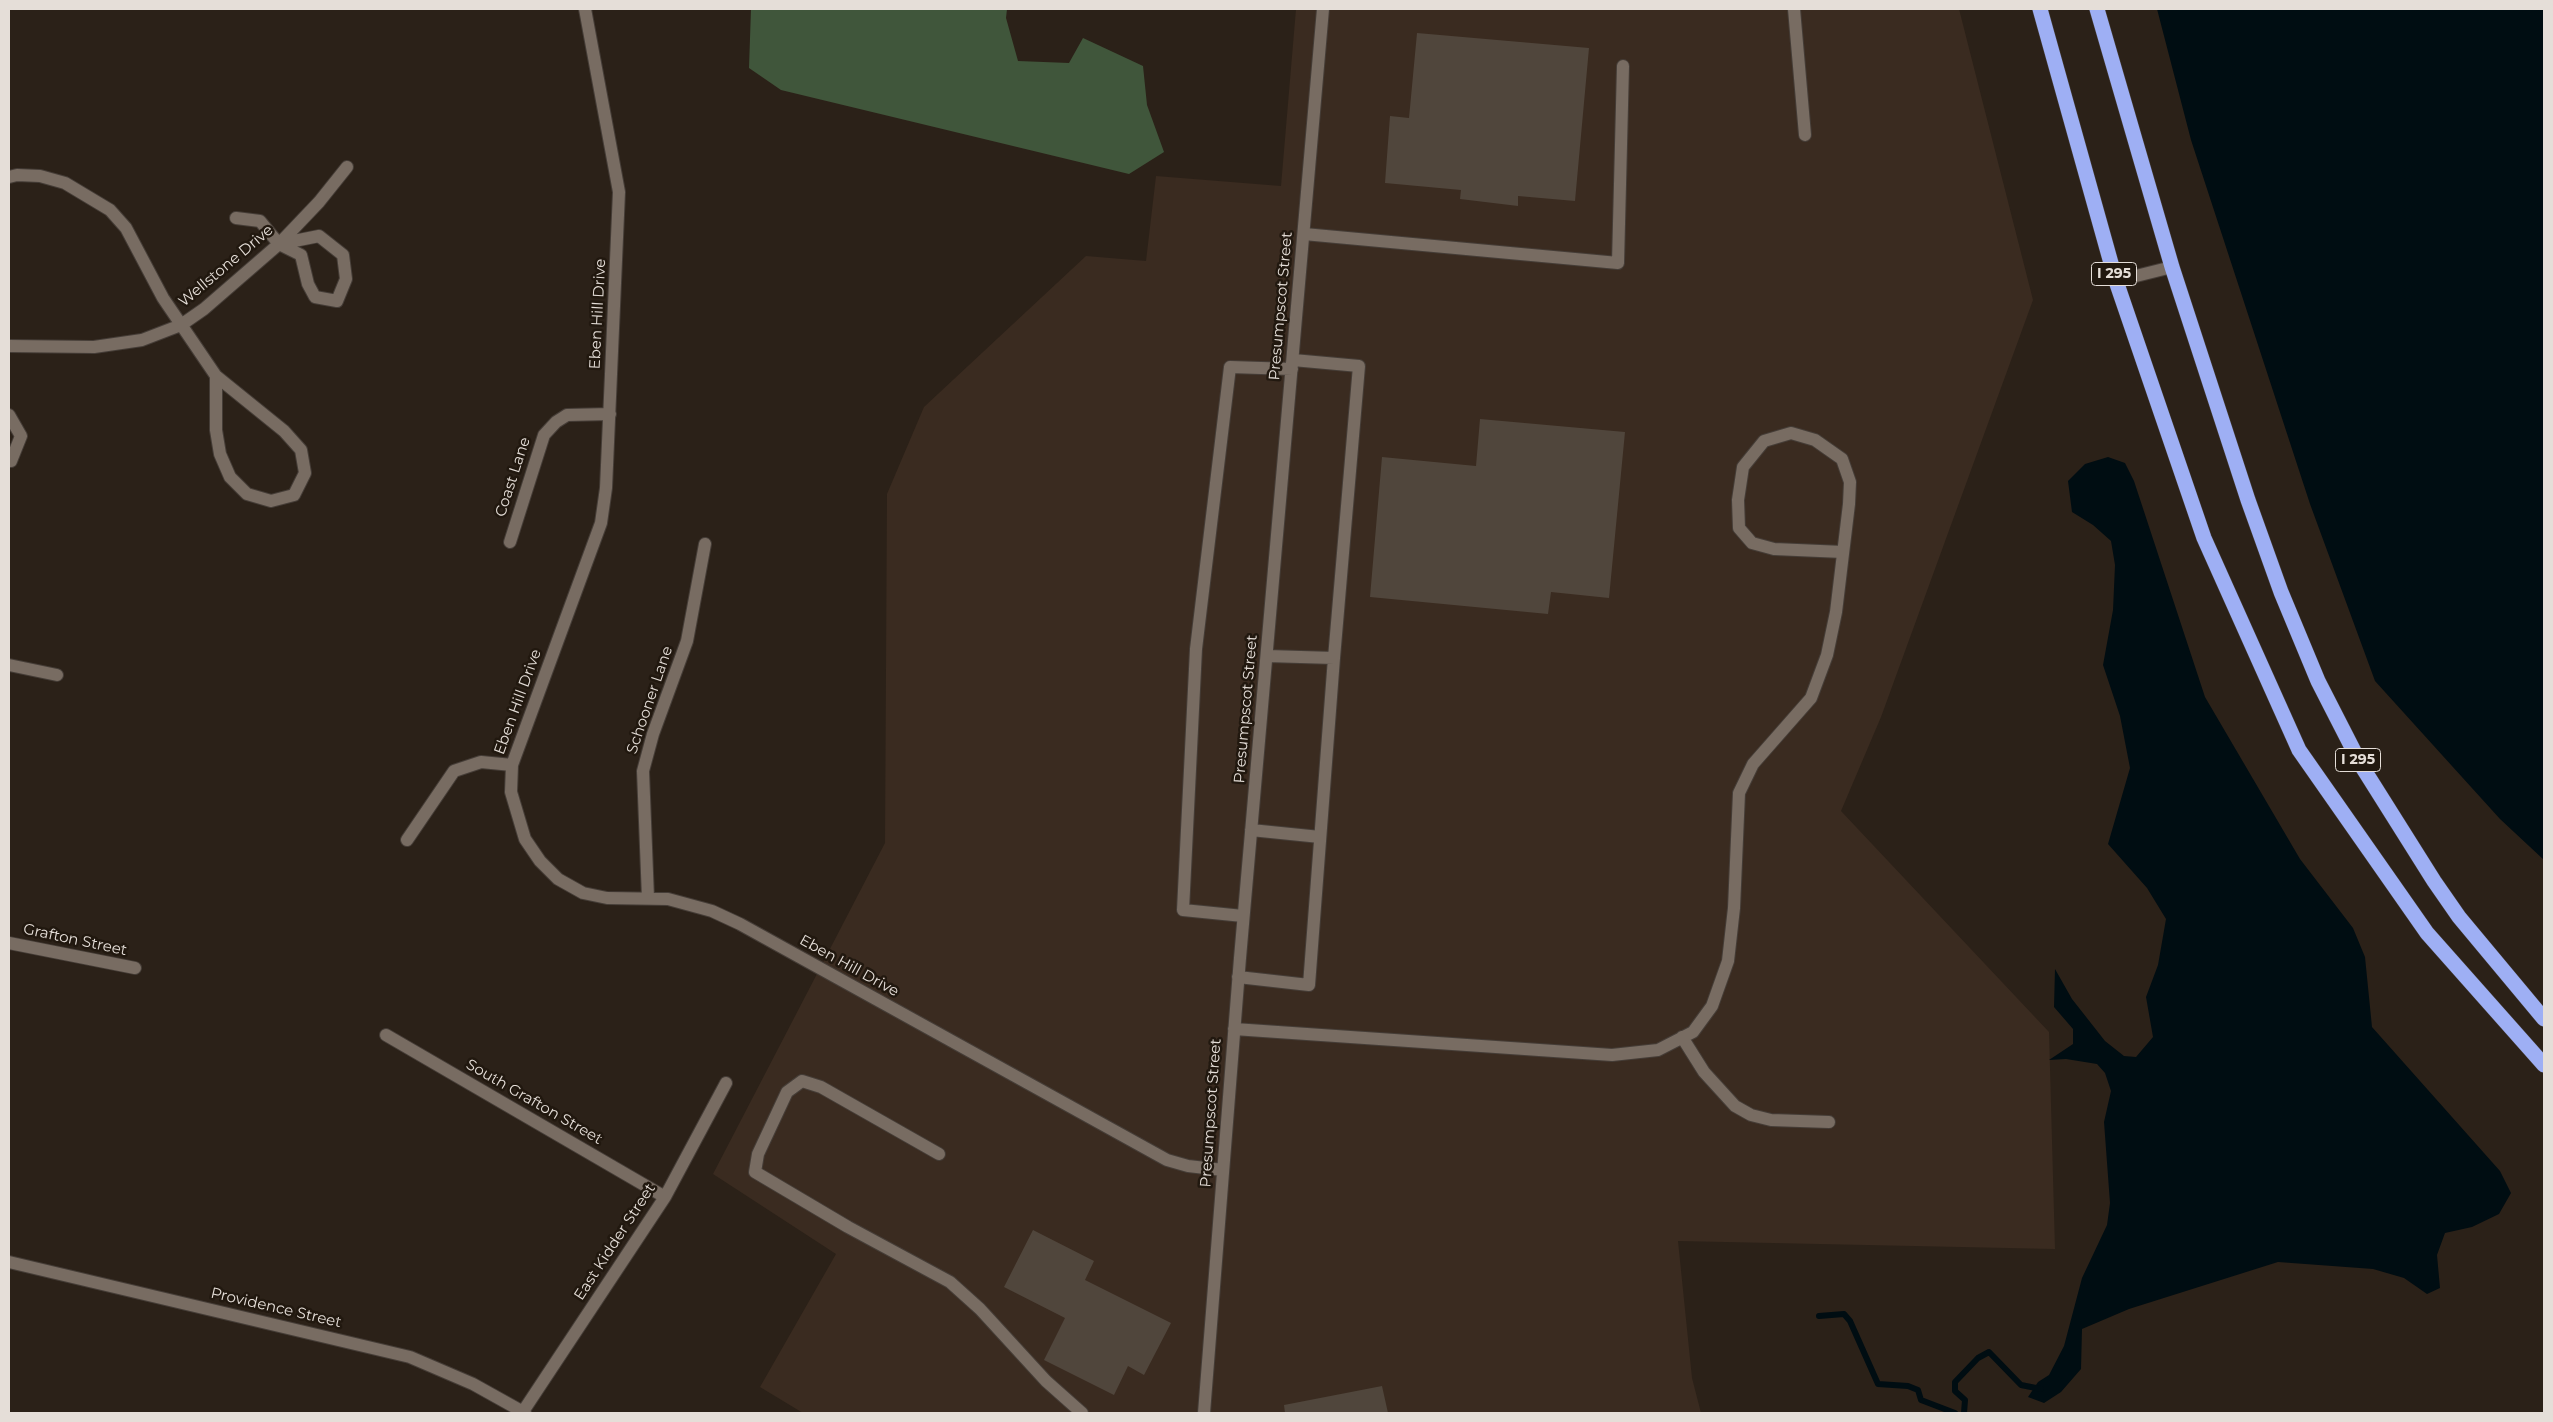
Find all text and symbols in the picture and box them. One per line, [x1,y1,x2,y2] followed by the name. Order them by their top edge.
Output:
[175,221,277,311] street label: Wellstone Drive
[1266,231,1296,381] street label: Presumpscot Street
[586,258,610,370] street label: Eben Hill Drive
[2092,262,2136,286] road number: I 295
[492,435,534,519] street label: Coast Lane
[1231,634,1261,784] street label: Presumpscot Street
[623,644,677,756] street label: Schooner Lane
[491,647,545,757] street label: Eben Hill Drive
[2336,748,2380,772] road number: I 295
[21,920,129,960] street label: Grafton Street
[796,931,902,1001] street label: Eben Hill Drive
[1197,1038,1225,1188] street label: Presumpscot Street
[463,1056,605,1148] street label: South Grafton Street
[571,1180,659,1304] street label: East Kidder Street
[209,1284,343,1332] street label: Providence Street

